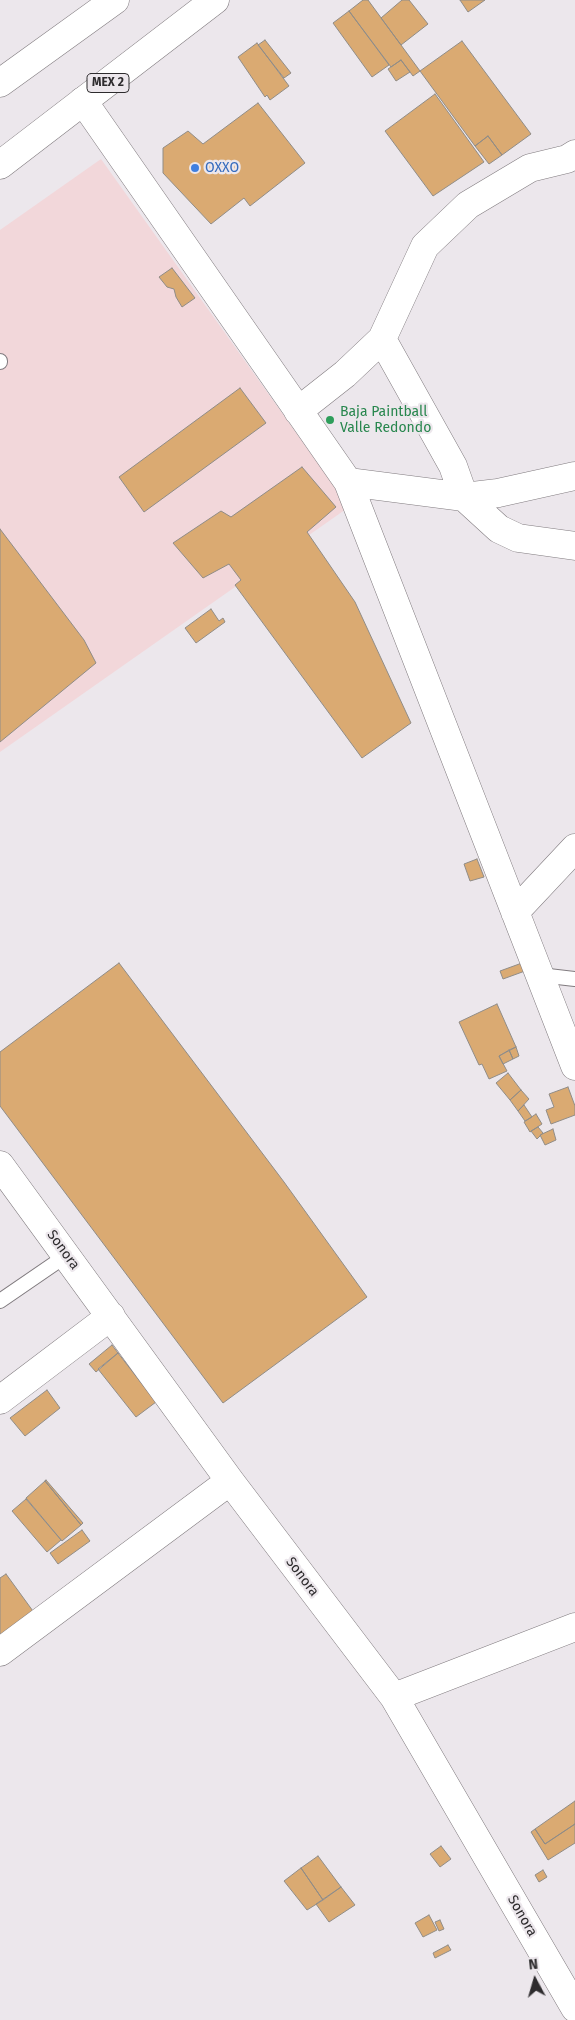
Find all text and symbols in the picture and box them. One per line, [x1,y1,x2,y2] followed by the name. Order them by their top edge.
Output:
[87,74,129,92] road number: MEX 2
[205,160,239,176] place label: OXXO
[189,162,201,174] marker: OXXO
[340,404,431,437] place label: Baja Paintball Valle Redondo
[324,414,336,426] marker: Baja Paintball Valle Redondo
[43,1227,83,1273] street label: Sonora
[282,1554,322,1600] street label: Sonora
[504,1892,540,1940] street label: Sonora
[510,1955,560,2005] north arrow
[528,1956,539,1974] text: N

